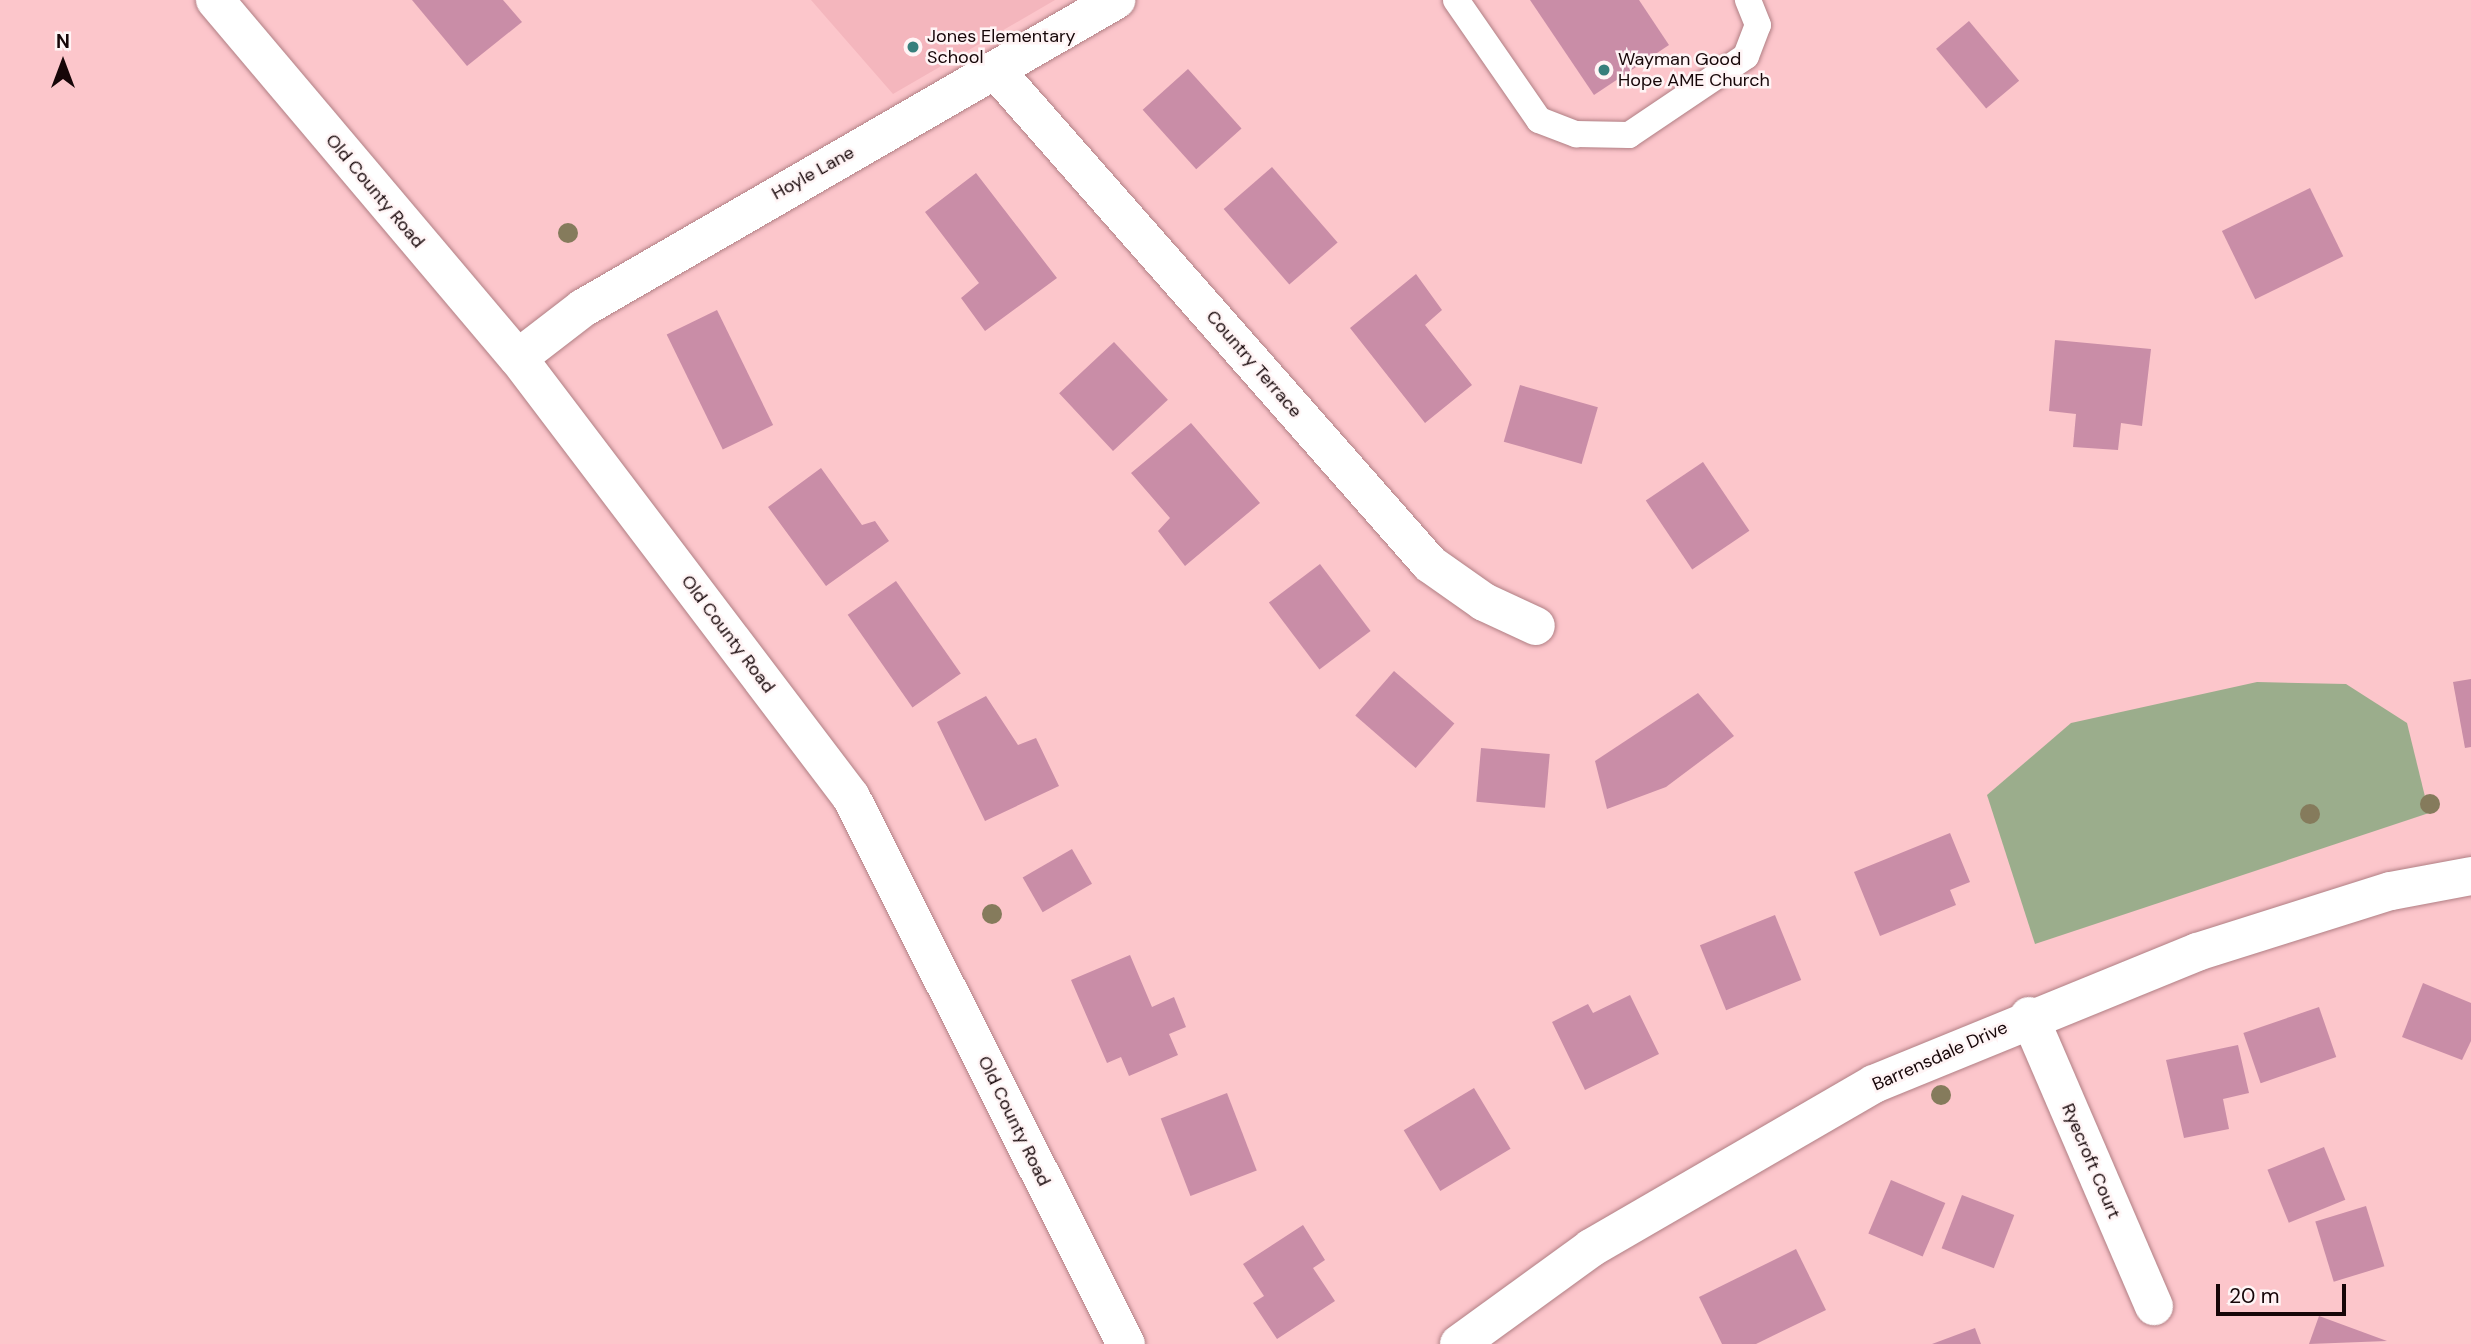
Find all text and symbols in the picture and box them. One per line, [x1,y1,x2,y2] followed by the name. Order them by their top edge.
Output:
[927,26,1076,68] place label: Jones Elementary School
[28,28,98,98] north arrow
[56,29,70,54] text: N
[905,39,921,55] marker: Jones Elementary School
[1618,49,1770,92] place label: Wayman Good Hope AME Church
[1596,62,1612,78] marker: Wayman Good Hope AME Church
[321,130,429,252] street label: Old County Road
[768,141,858,205] street label: Hoyle Lane
[1202,306,1306,422] street label: Country Terrace
[677,571,779,697] street label: Old County Road
[1869,1016,2011,1096] street label: Barrensdale Drive
[973,1052,1055,1190] street label: Old County Road
[2057,1100,2125,1222] street label: Ryecroft Court
[2219,1270,2348,1314] scale bar
[2229,1282,2280,1310] text: 20 m

